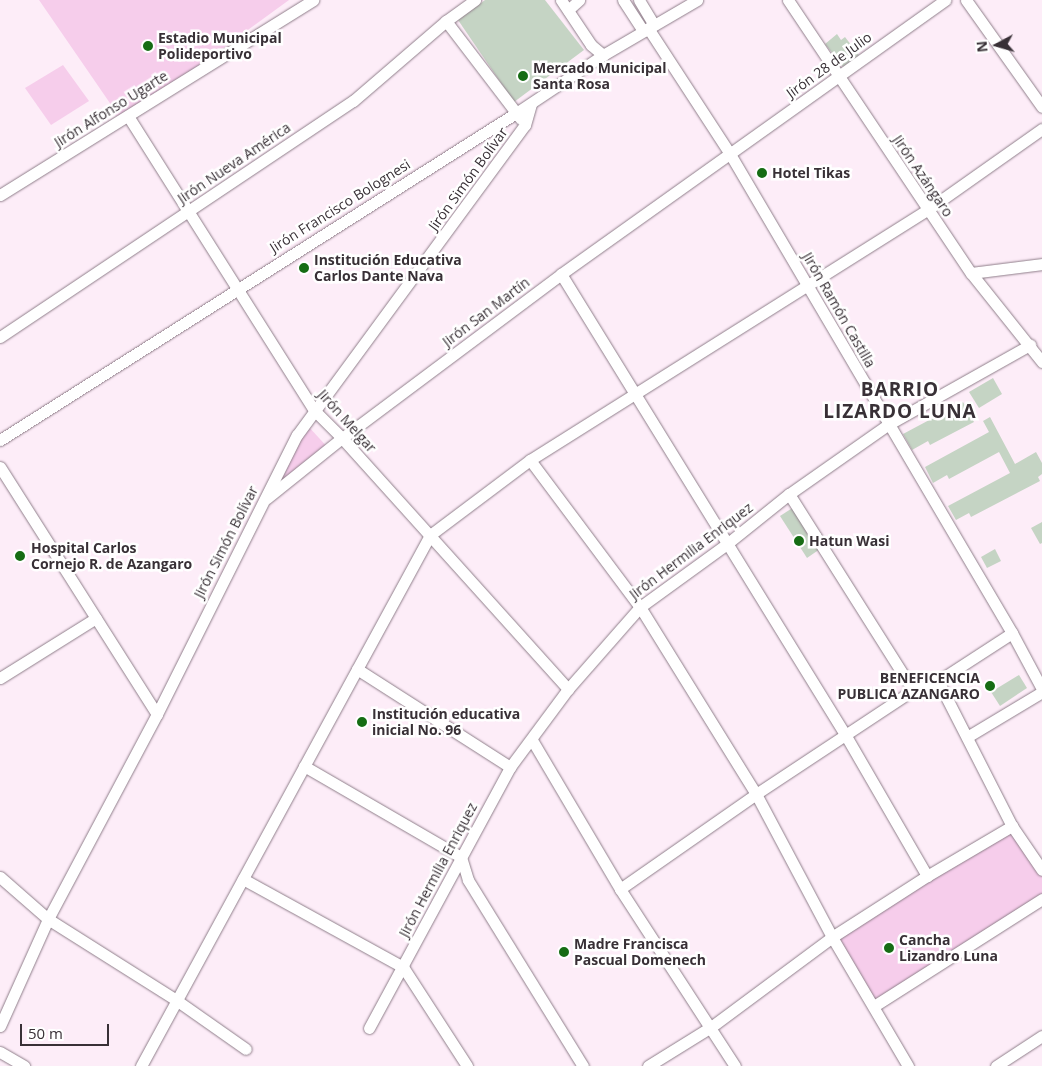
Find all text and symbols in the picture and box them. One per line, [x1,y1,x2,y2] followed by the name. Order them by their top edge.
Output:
[972,20,1022,70] north arrow
[783,28,875,102] street label: Jirón 28 de Julio
[158,30,282,62] place label: Estadio Municipal Polideportivo
[142,40,154,52] marker: Estadio Municipal Polideportivo
[972,40,992,53] text: N
[533,60,667,92] place label: Mercado Municipal Santa Rosa
[51,67,171,151] street label: Jirón Alfonso Ugarte
[517,70,529,82] marker: Mercado Municipal Santa Rosa
[174,119,294,207] street label: Jirón Nueva América
[425,124,511,234] street label: Jirón Simón Bolívar
[889,132,957,220] street label: Jirón Azángaro
[267,156,413,256] street label: Jirón Francisco Bolognesi
[772,165,850,181] place label: Hotel Tikas
[756,167,768,179] marker: Hotel Tikas
[799,249,879,371] street label: Jirón Ramón Castilla
[314,252,462,284] place label: Institución Educativa Carlos Dante Nava
[298,262,310,274] marker: Institución Educativa Carlos Dante Nava
[439,274,533,350] street label: Jirón San Martín
[822,379,978,423] district label: BARRIO LIZARDO LUNA
[314,386,380,456] street label: Jirón Melgar
[190,483,262,601] street label: Jirón Simón Bolívar
[626,499,756,603] street label: Jirón Hermilia Enriquez
[809,533,890,549] place label: Hatun Wasi
[793,535,805,547] marker: Hatun Wasi
[31,540,192,572] place label: Hospital Carlos Cornejo R. de Azangaro
[13,549,27,563] marker: Hospital Carlos Cornejo R. de Azangaro
[837,670,980,702] place label: BENEFICENCIA PUBLICA AZANGARO
[984,680,996,692] marker: BENEFICENCIA PUBLICA AZANGARO
[372,706,520,739] place label: Institución educativa inicial No. 96
[356,716,368,728] marker: Institución educativa inicial No. 96
[395,800,481,940] street label: Jirón Hermilia Enriquez
[899,932,998,964] place label: Cancha Lizandro Luna
[574,936,706,969] place label: Madre Francisca Pascual Domenech
[883,942,895,954] marker: Cancha Lizandro Luna
[558,946,570,958] marker: Madre Francisca Pascual Domenech
[22,1014,111,1046] scale bar
[28,1023,63,1043] text: 50 m

